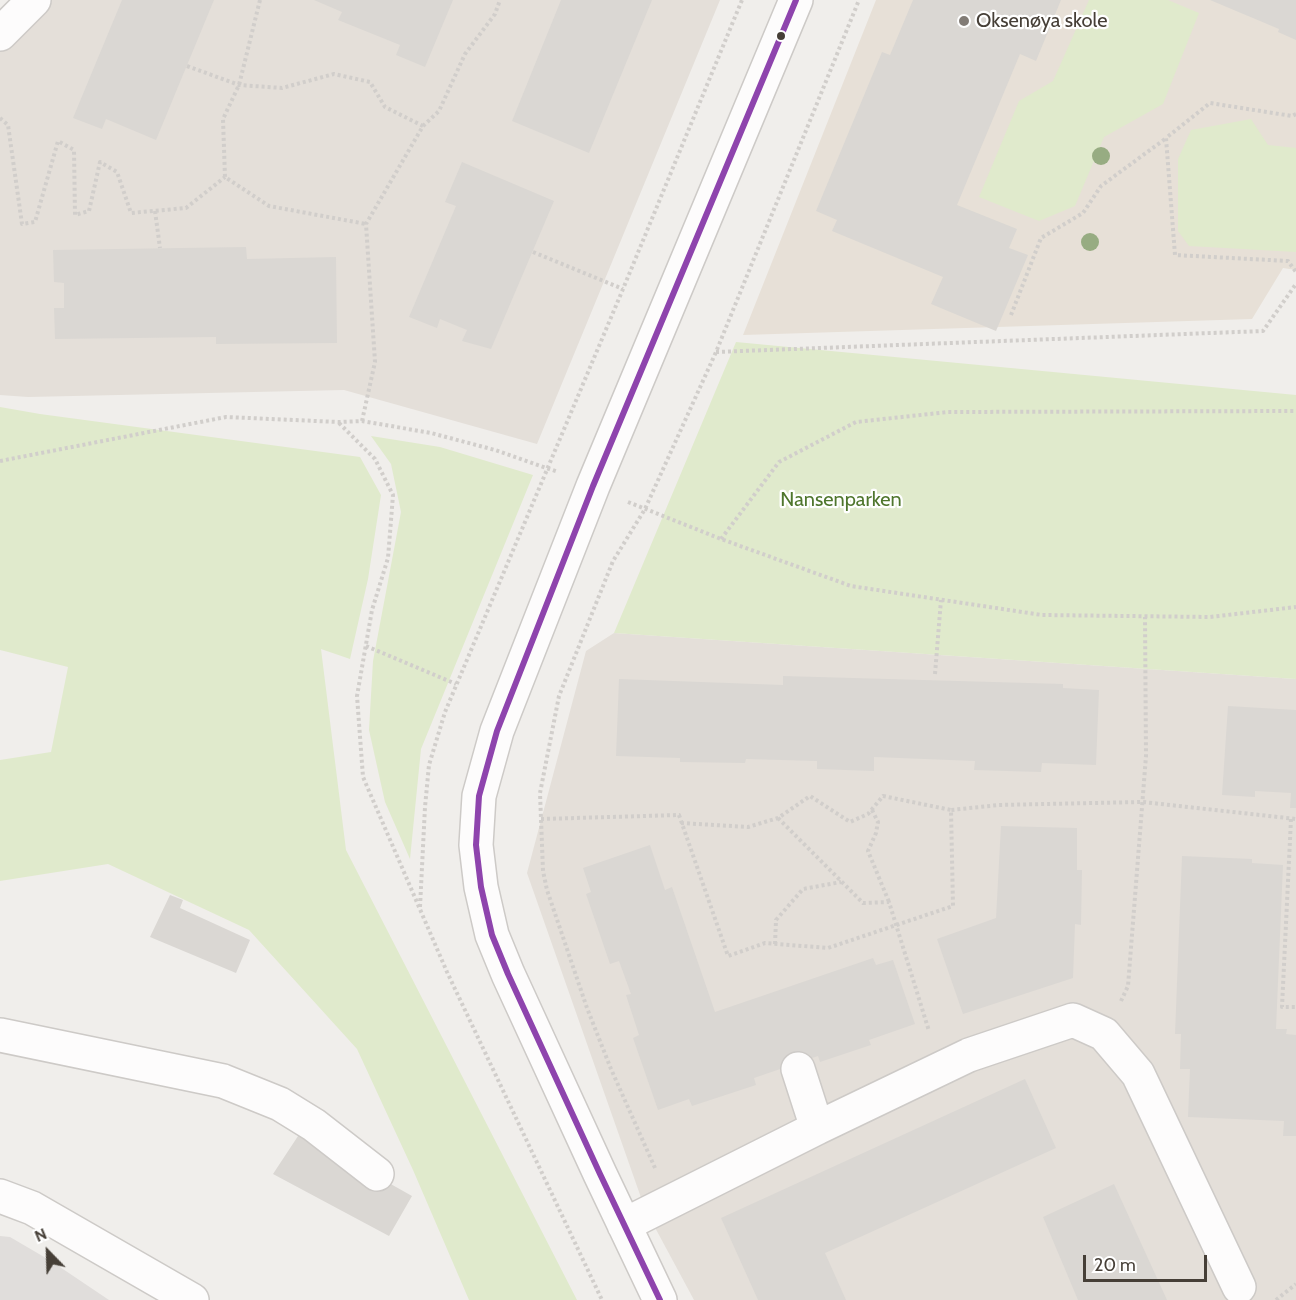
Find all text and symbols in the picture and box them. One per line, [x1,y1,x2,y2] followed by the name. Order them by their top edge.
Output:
[976,9,1107,33] place label: Oksenøya skole
[957,14,971,28] marker: Oksenøya skole
[775,30,787,42] unlabelled marker
[780,488,902,512] park label: Nansenparken
[18,1222,78,1282] north arrow
[32,1224,50,1246] text: N
[1086,1243,1210,1281] scale bar
[1094,1254,1136,1276] text: 20 m

